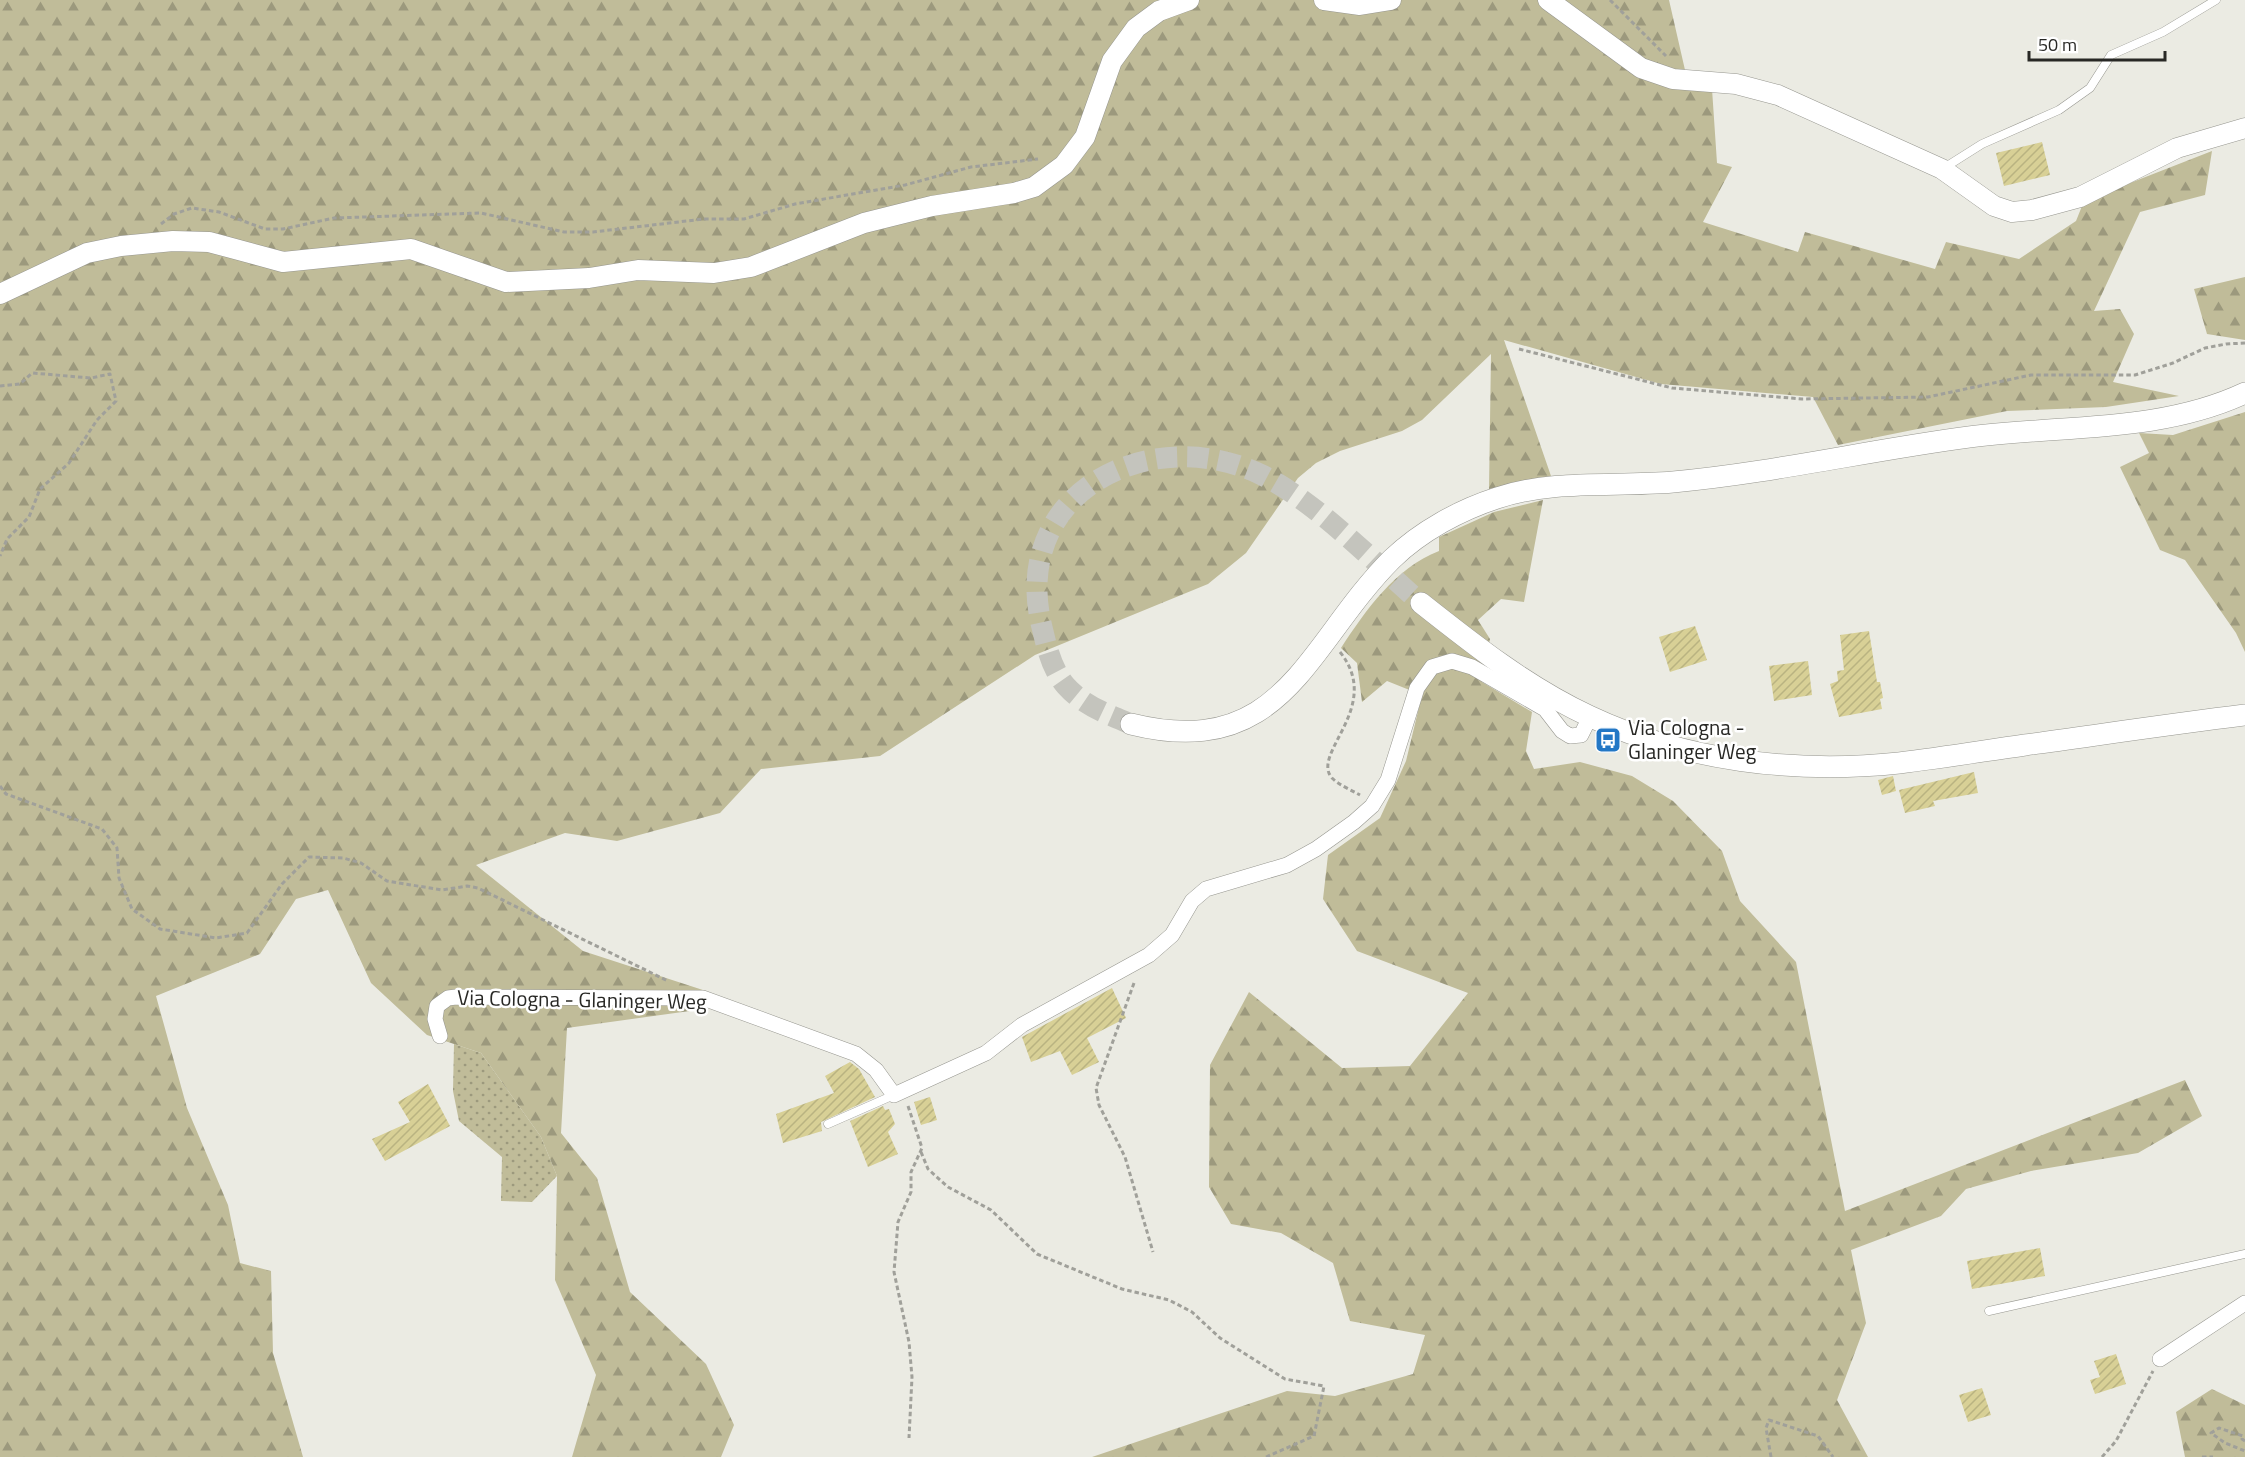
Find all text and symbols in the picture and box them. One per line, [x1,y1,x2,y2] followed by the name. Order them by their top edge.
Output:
[2029,24,2166,62] scale bar
[2038,31,2077,58] text: 50 m
[1628,711,1757,767] place label: Via Cologna - Glaninger Weg
[1593,725,1623,755] bus stop icon: Via Cologna - Glaninger Weg
[457,981,707,1017] street label: Via Cologna - Glaninger Weg

